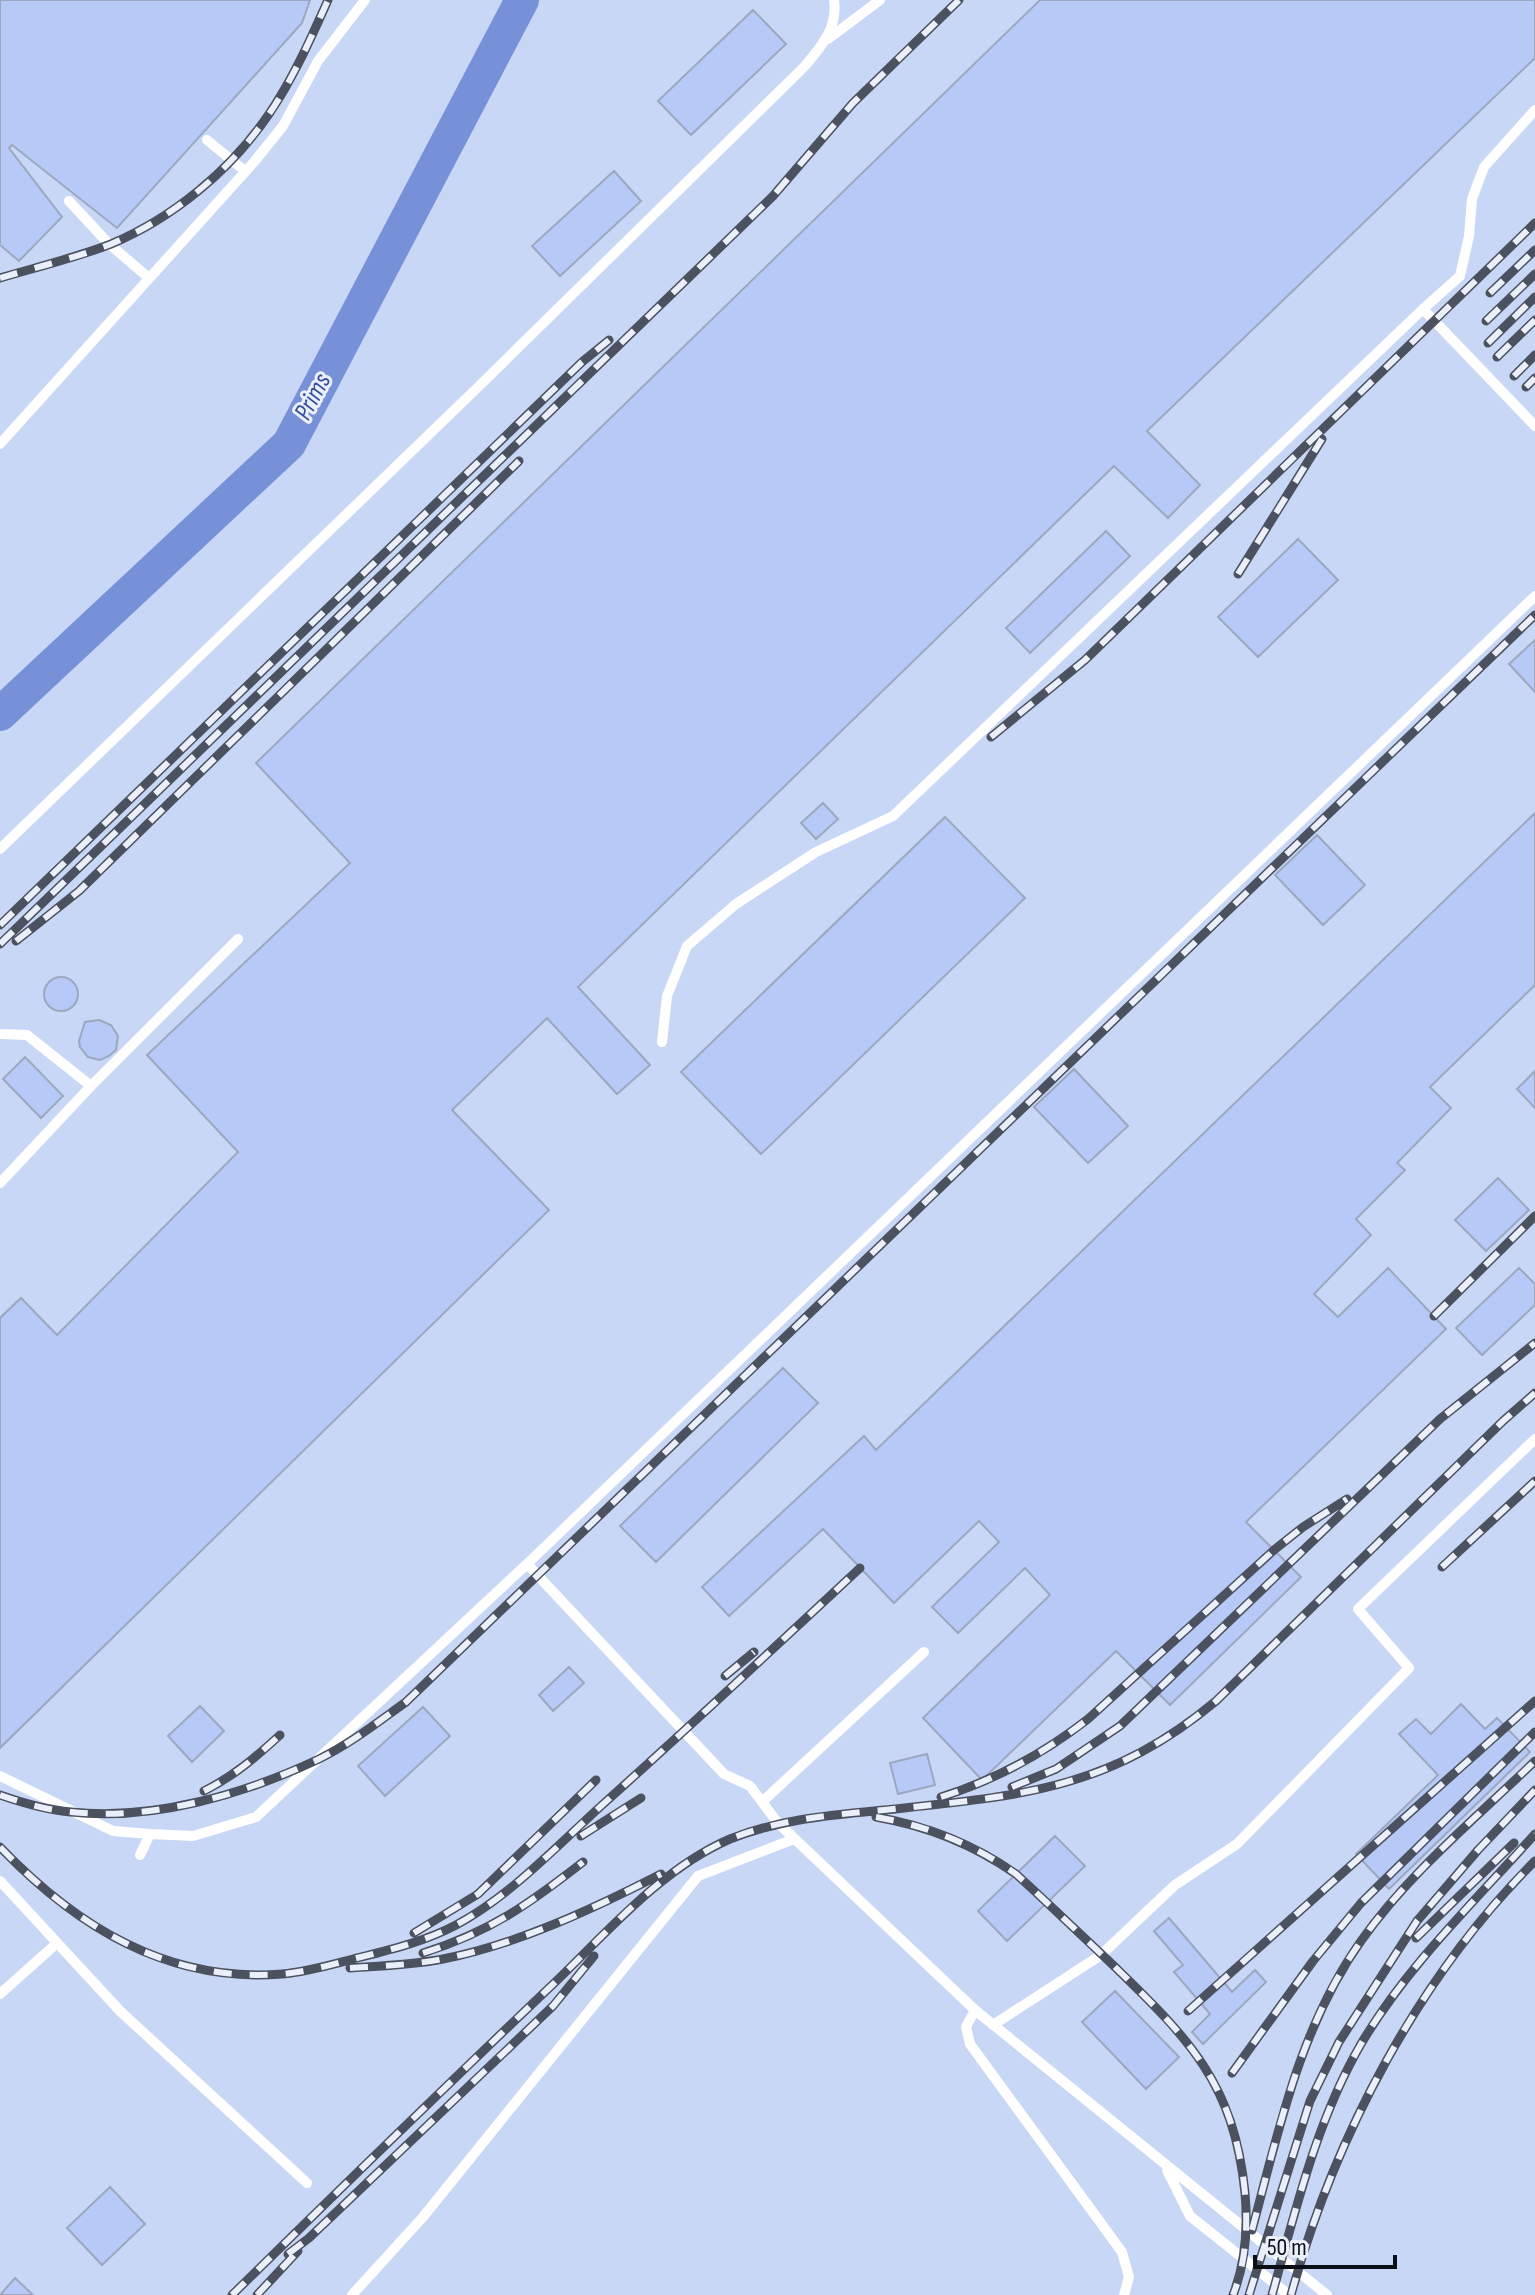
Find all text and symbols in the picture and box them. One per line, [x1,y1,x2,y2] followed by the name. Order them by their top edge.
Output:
[288,368,338,426] water label: Prims
[1255,2219,1395,2269] scale bar
[1267,2233,1307,2262] text: 50 m

